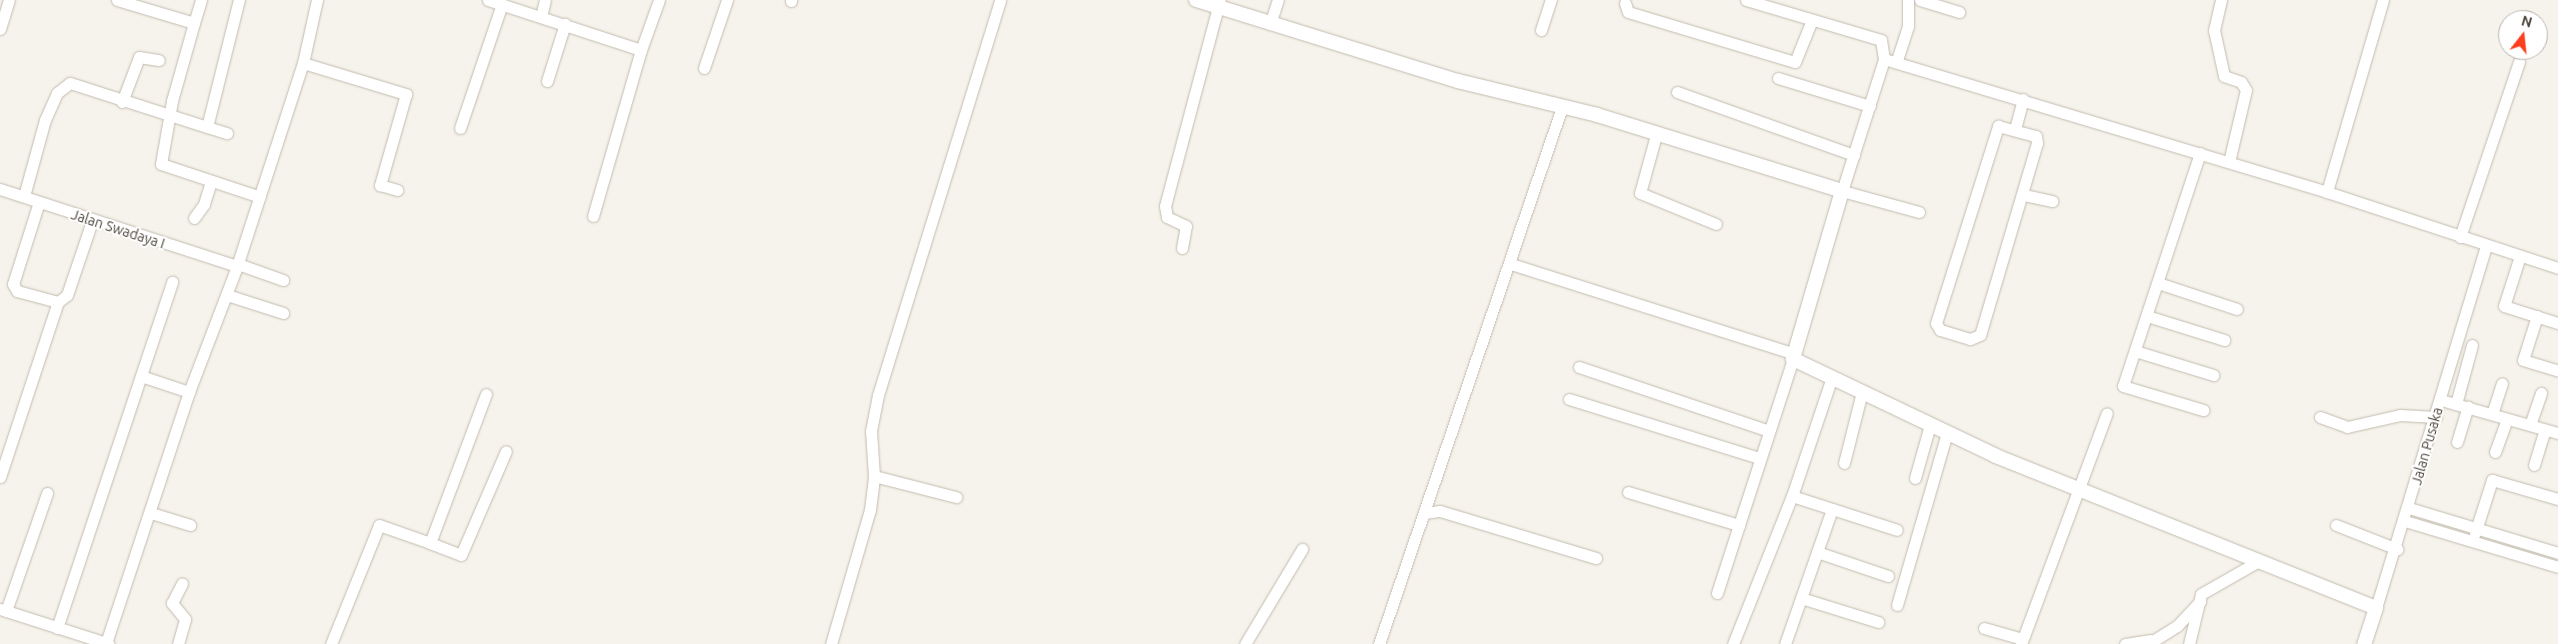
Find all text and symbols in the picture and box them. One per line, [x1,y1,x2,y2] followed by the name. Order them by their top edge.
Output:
[2498,10,2548,60] north arrow
[2520,12,2534,31] text: N
[69,206,167,252] street label: Jalan Swadaya I
[2408,405,2446,487] street label: Jalan Pusaka

